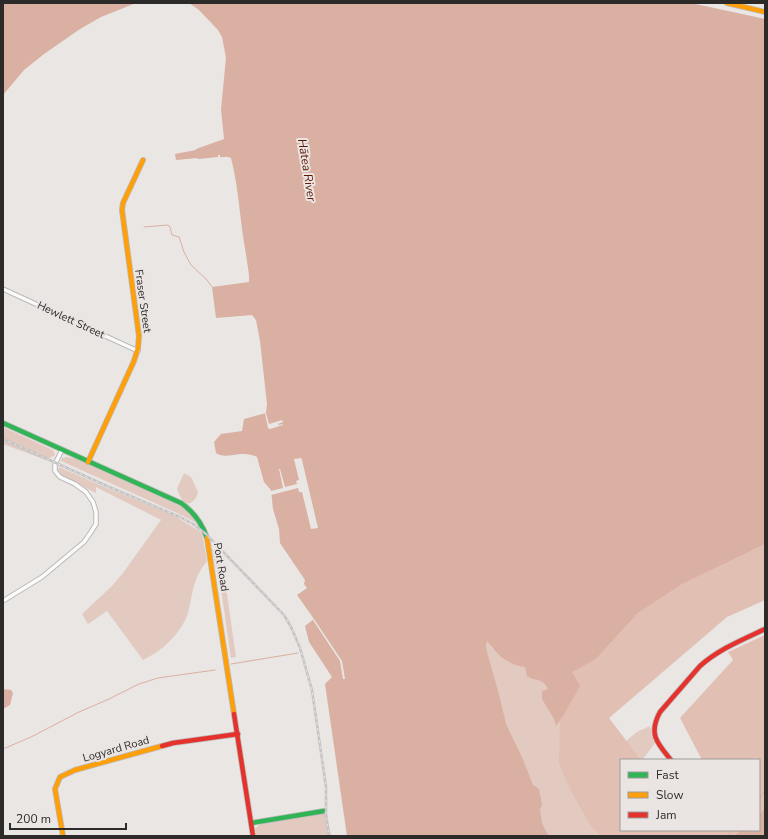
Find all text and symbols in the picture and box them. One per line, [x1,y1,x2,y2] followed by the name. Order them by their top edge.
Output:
[294,138,320,203] water label: Hātea River
[131,268,155,334] street label: Fraser Street
[35,298,107,342] street label: Hewlett Street
[210,541,232,593] street label: Port Road
[81,732,151,766] street label: Logyard Road
[620,759,760,831] legend
[656,767,679,783] text: Fast
[656,787,684,803] text: Slow
[10,805,126,831] scale bar
[655,807,677,823] text: Jam
[16,811,51,827] text: 200 m

